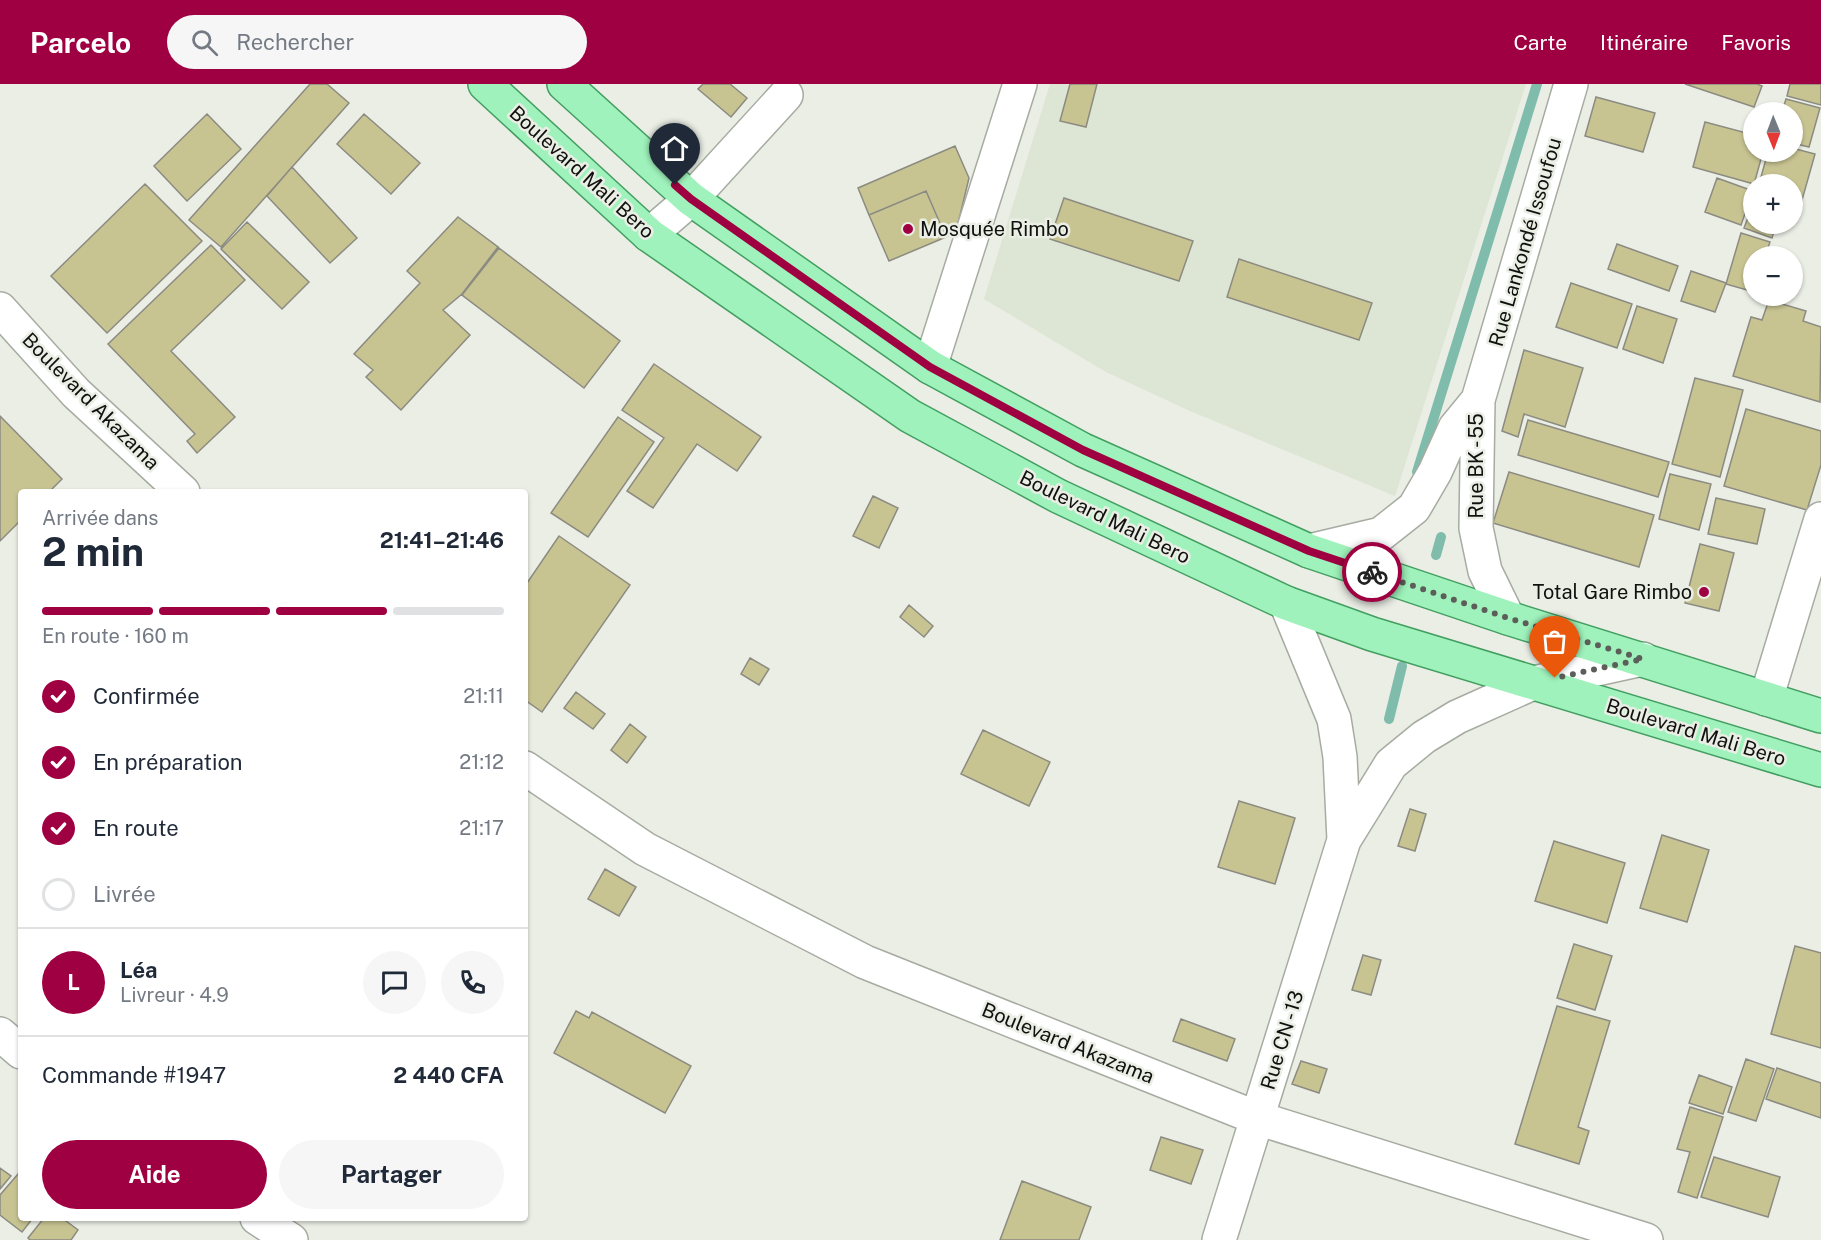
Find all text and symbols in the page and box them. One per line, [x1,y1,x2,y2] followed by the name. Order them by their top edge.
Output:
[167,15,587,69] search box
[30,26,131,59] text: Parcelo
[188,26,221,59] icon: search
[236,29,354,55] text: Rechercher
[1513,30,1567,55] text: Carte
[1600,30,1688,55] text: Itinéraire
[1721,30,1791,55] text: Favoris
[505,101,659,243] street label: Boulevard Mali Bero
[1743,102,1803,162] north arrow
[1743,102,1803,306] map controls
[649,123,700,185] pin
[658,132,691,165] icon: home
[1484,135,1566,349] street label: Rue Lankondé Issoufou
[1743,174,1803,234] button: +
[920,217,1069,241] place label: Mosquée Rimbo
[901,222,915,236] marker: Mosquée Rimbo
[1743,246,1803,306] button: −
[18,328,164,474] street label: Boulevard Akazama
[1464,413,1488,519] street label: Rue BK - 55
[1016,465,1194,569] street label: Boulevard Mali Bero
[42,506,158,530] text: Arrivée dans
[380,527,504,553] text: 21:41–21:46
[42,529,144,575] text: 2 min
[1342,542,1402,602] courier
[1356,556,1389,589] icon: bike
[1533,580,1692,604] place label: Total Gare Rimbo
[1697,585,1711,599] marker: Total Gare Rimbo
[1529,616,1580,678] pin
[42,624,189,648] text: En route · 160 m
[1538,625,1571,658] icon: bag
[42,680,75,713] icon: check
[93,683,200,709] text: Confirmée
[463,684,504,708] text: 21:11
[1603,693,1789,771] street label: Boulevard Mali Bero
[42,746,75,779] icon: check
[93,749,243,775] text: En préparation
[459,750,504,774] text: 21:12
[42,812,75,845] icon: check
[93,815,179,841] text: En route
[459,816,504,840] text: 21:17
[93,881,156,907] text: Livrée
[363,951,426,1014] button: chat
[441,951,504,1014] button: phone
[120,957,158,983] text: Léa
[67,969,80,995] text: L
[120,983,229,1007] text: Livreur · 4.9
[1256,988,1308,1092] street label: Rue CN - 13
[978,997,1158,1089] street label: Boulevard Akazama
[42,1062,226,1088] text: Commande #1947
[393,1062,504,1088] text: 2 440 CFA
[42,1140,267,1209] button: Aide
[279,1140,504,1209] button: Partager

